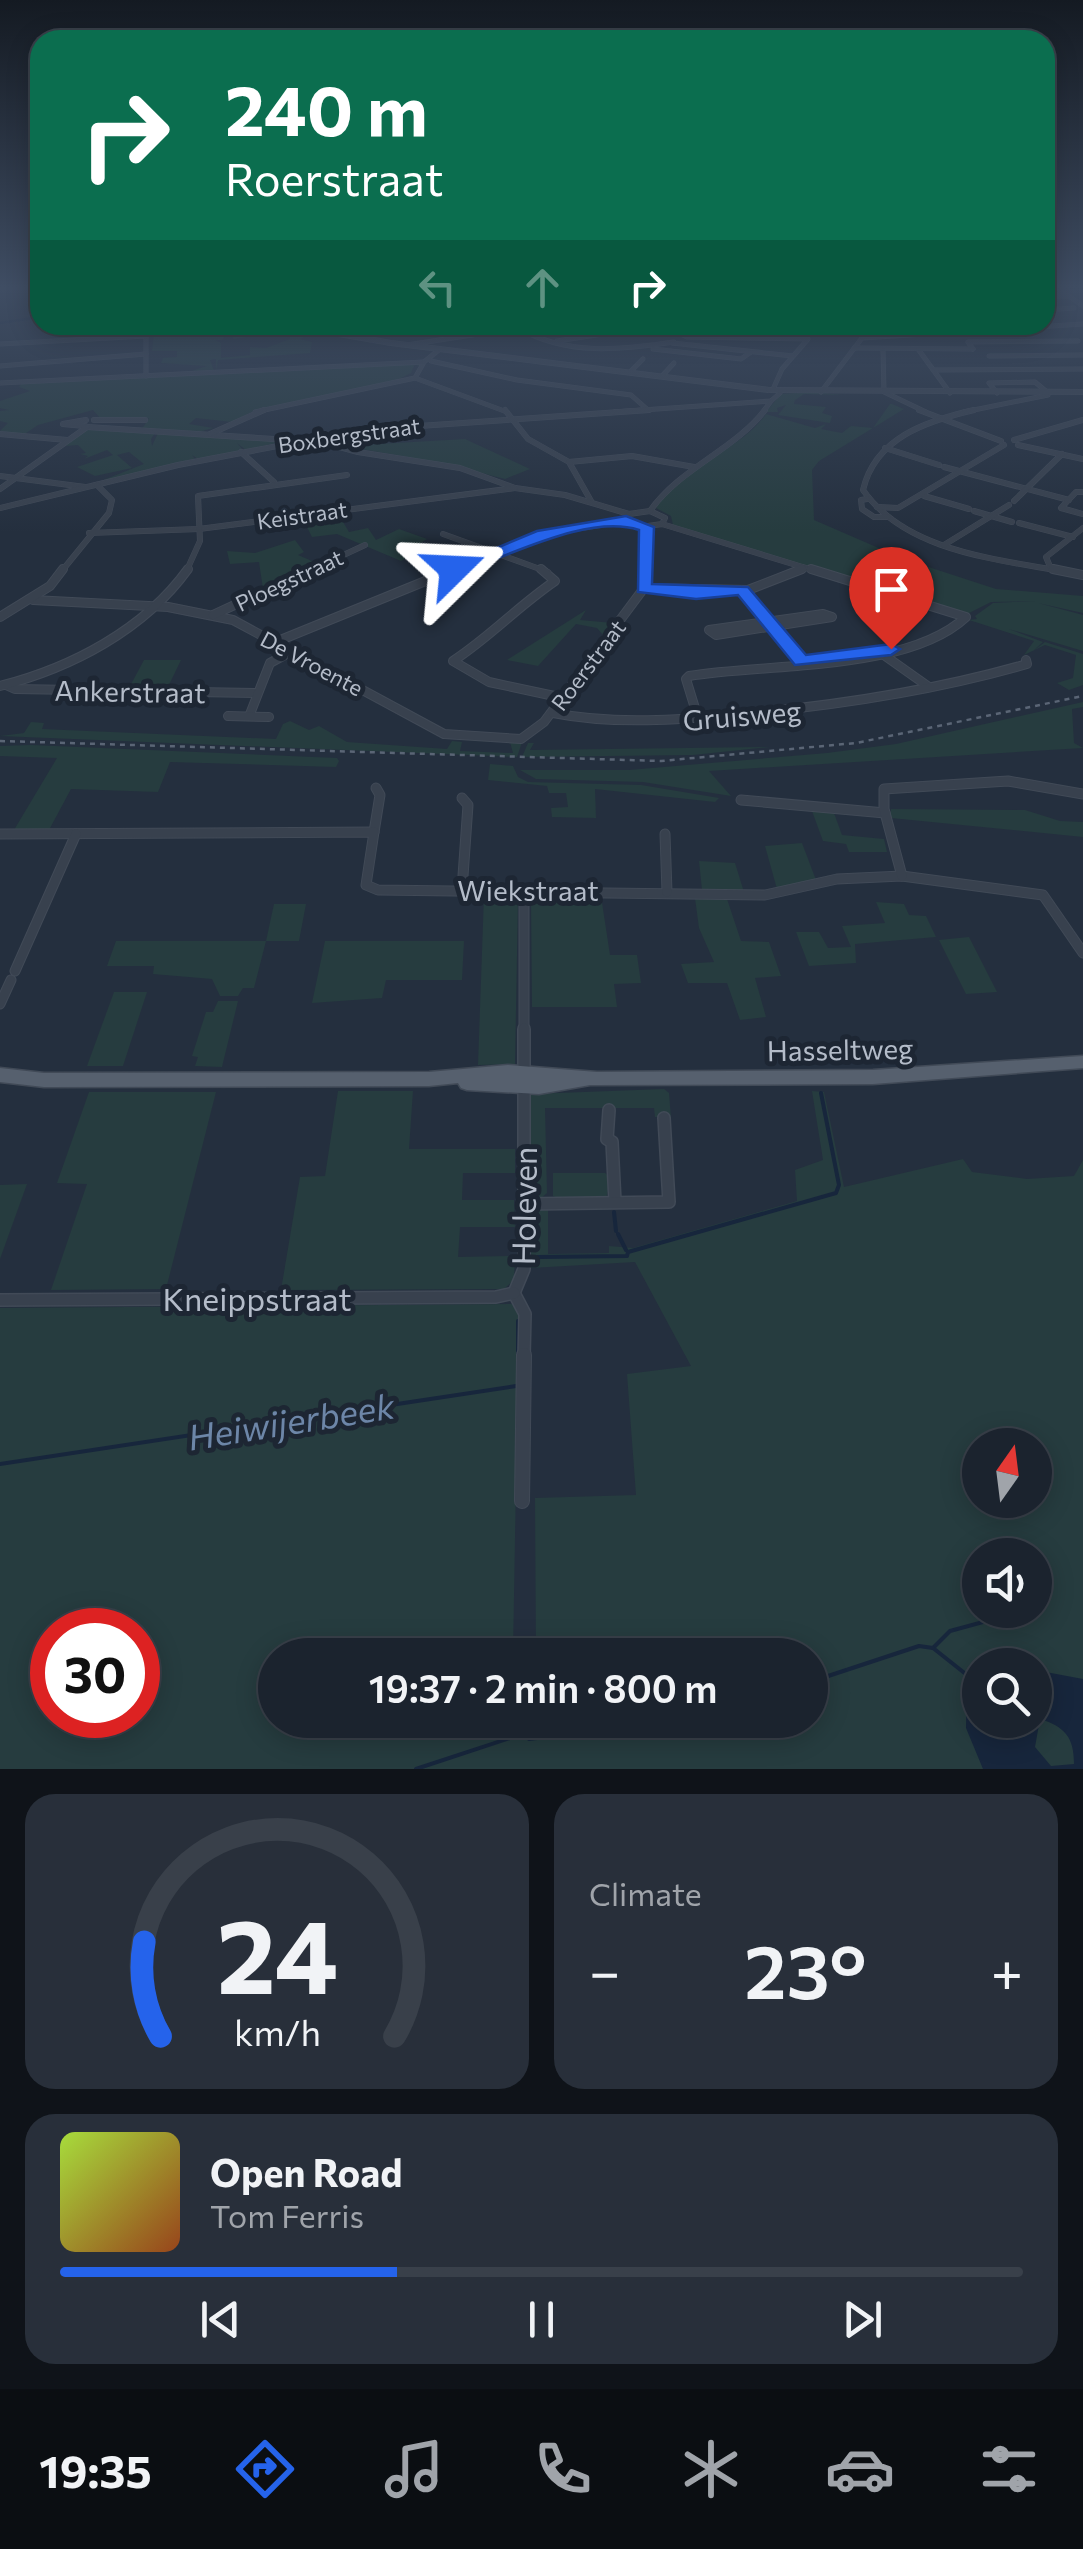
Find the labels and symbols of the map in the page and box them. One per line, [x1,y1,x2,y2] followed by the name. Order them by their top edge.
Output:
[276,412,422,458] street label: Boxbergstraat
[255,495,349,535] street label: Keistraat
[402,517,506,621] position arrow
[231,543,347,617] street label: Ploegstraat
[849,547,934,650] pin
[545,614,631,716] street label: Roerstraat
[256,625,368,701] street label: De Vroente
[54,673,206,709] street label: Ankerstraat
[681,693,803,737] street label: Gruisweg
[457,873,599,907] street label: Wiekstraat
[767,1031,913,1067] street label: Hasseltweg
[502,1146,544,1266] street label: Holeven
[162,1278,352,1318] street label: Kneippstraat
[185,1382,398,1458] water label: Heiwijerbeek
[962,1428,1052,1518] north arrow
[30,1608,160,1738] speed limit sign: 30

